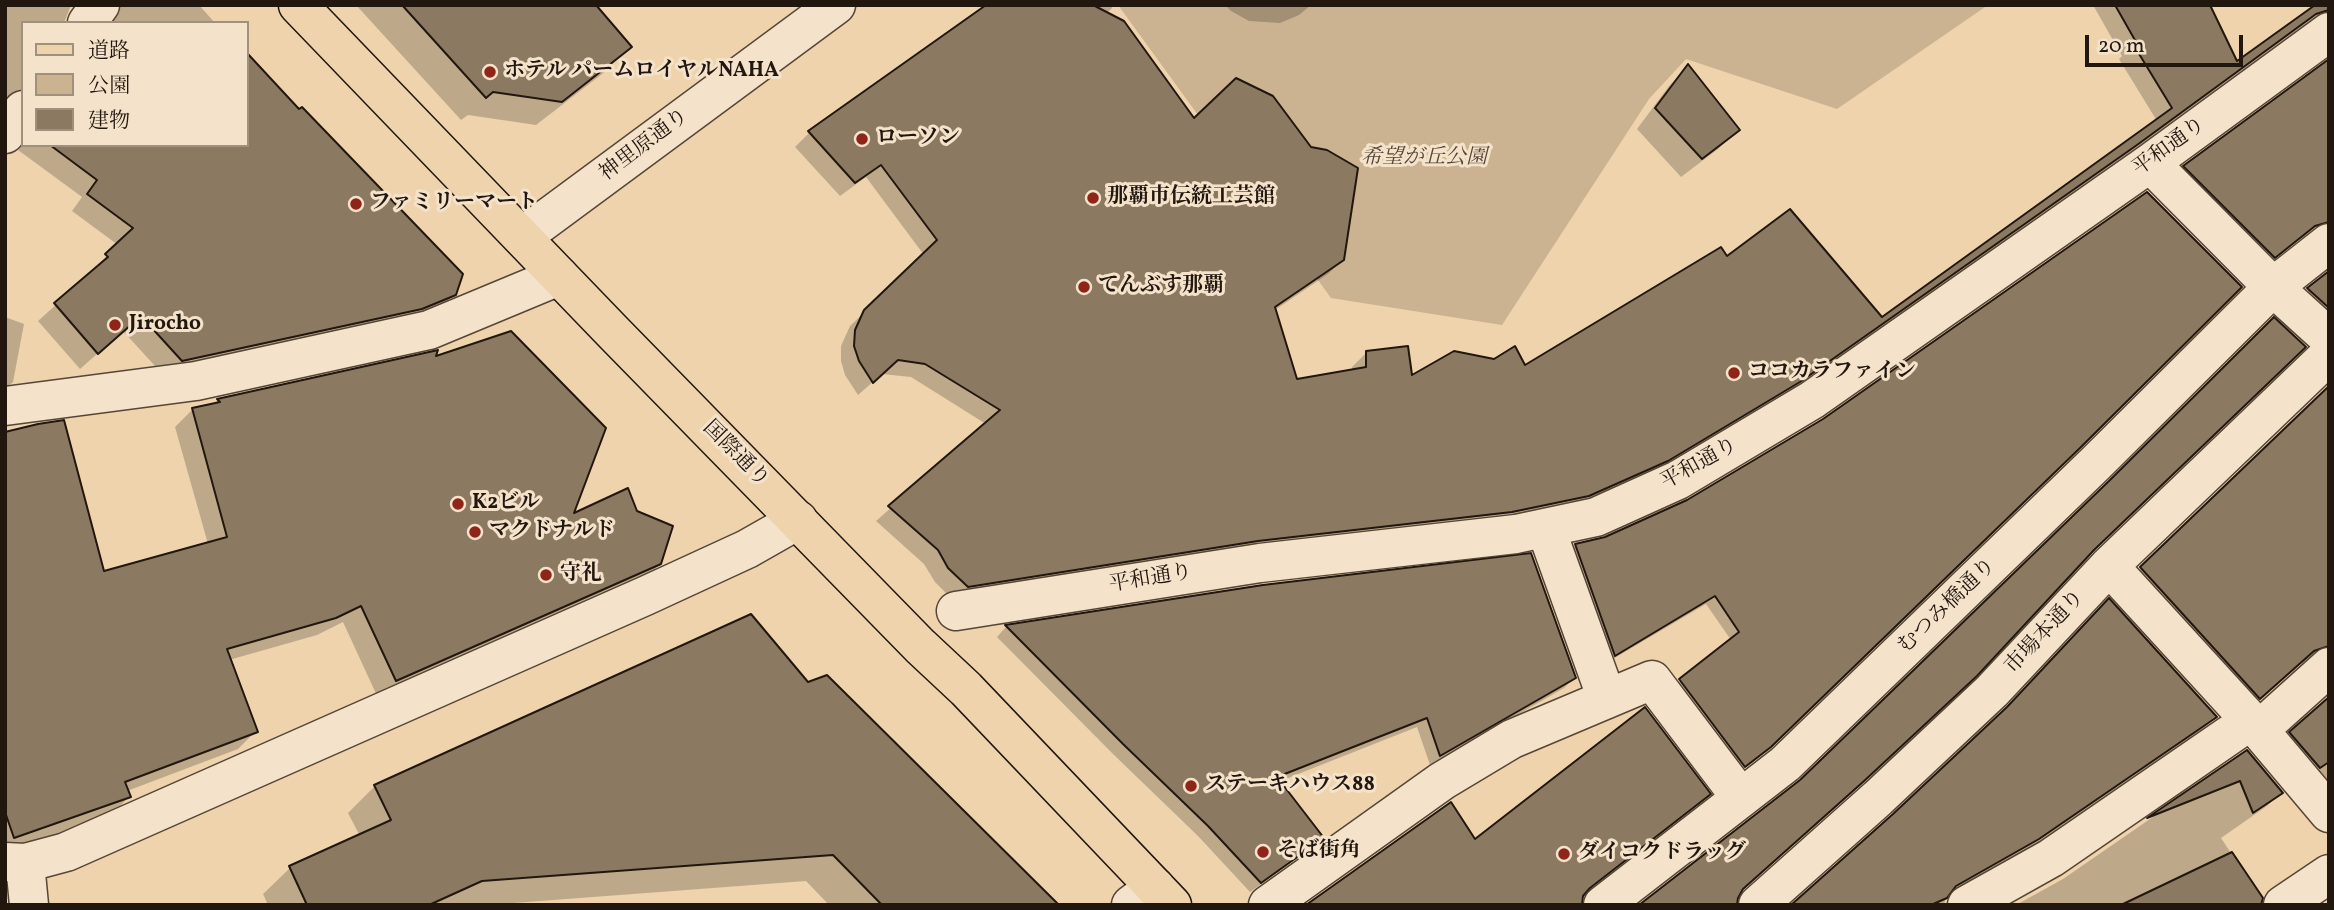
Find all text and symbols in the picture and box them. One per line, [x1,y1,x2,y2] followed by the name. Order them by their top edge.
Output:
[21,21,248,147] legend
[2089,21,2246,65] scale bar
[2098,32,2144,61] text: 20 m
[88,37,130,66] text: 道路
[504,59,779,85] place label: ホテル パームロイヤルNAHA
[482,64,498,80] marker: ホテル パームロイヤルNAHA
[88,72,130,101] text: 公園
[595,104,695,188] street label: 神里原通り
[88,107,130,136] text: 建物
[2129,113,2211,183] street label: 平和通り
[876,126,960,152] place label: ローソン
[854,131,870,147] marker: ローソン
[1361,146,1487,172] park label: 希望が丘公園
[1107,185,1275,211] place label: 那覇市伝統工芸館
[1085,190,1101,206] marker: 那覇市伝統工芸館
[370,191,538,217] place label: ファミリーマート
[348,196,364,212] marker: ファミリーマート
[1098,274,1224,300] place label: てんぶす那覇
[1076,279,1092,295] marker: てんぶす那覇
[129,312,201,338] place label: Jirocho
[107,317,123,333] marker: Jirocho
[1748,360,1916,386] place label: ココカラファイン
[1726,365,1742,381] marker: ココカラファイン
[696,416,774,494] street label: 国際通り
[1657,434,1743,496] street label: 平和通り
[472,491,540,517] place label: K2ビル
[450,496,466,512] marker: K2ビル
[489,519,615,545] place label: マクドナルド
[467,524,483,540] marker: マクドナルド
[1894,554,2002,660] street label: むつみ橋通り
[1108,561,1194,599] street label: 平和通り
[560,562,602,588] place label: 守礼
[538,567,554,583] marker: 守礼
[2001,586,2091,680] street label: 市場本通り
[1205,773,1375,799] place label: ステーキハウス88
[1183,778,1199,794] marker: ステーキハウス88
[1277,839,1361,865] place label: そば街角
[1578,841,1746,867] place label: ダイコクドラッグ
[1255,844,1271,860] marker: そば街角
[1556,846,1572,862] marker: ダイコクドラッグ

